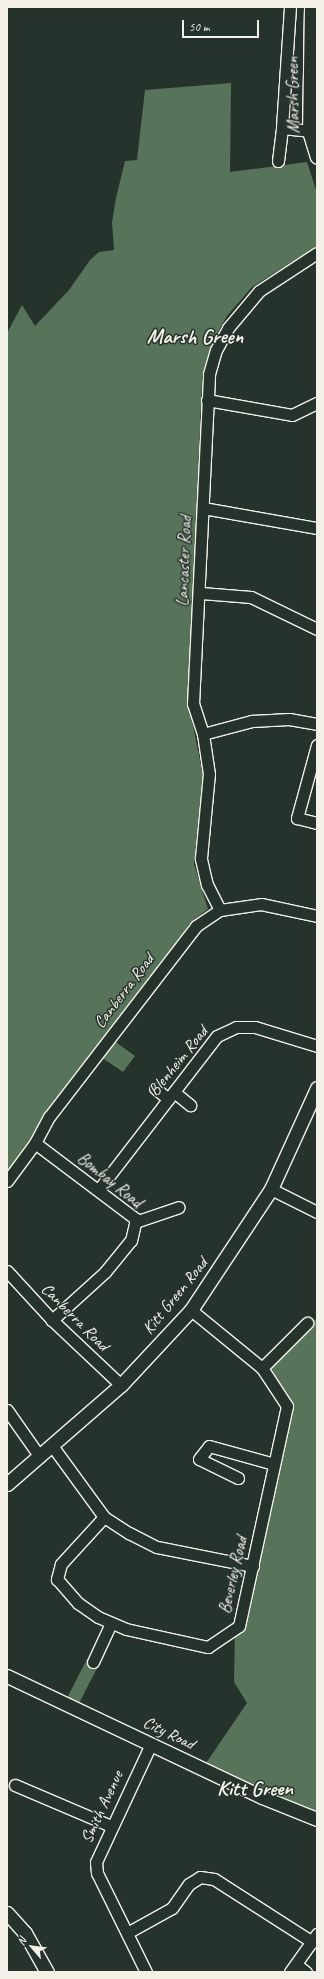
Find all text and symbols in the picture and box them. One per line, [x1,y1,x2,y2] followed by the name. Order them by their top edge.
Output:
[184,12,261,38] scale bar
[189,19,209,35] text: 50 m
[282,57,304,133] street label: Marsh Green
[147,323,243,349] district label: Marsh Green
[172,515,196,607] street label: Lancaster Road
[89,950,159,1032] street label: Canberra Road
[144,1022,212,1100] street label: Blenheim Road
[74,1148,146,1212] street label: Bombay Road
[138,1254,212,1338] street label: Kitt Green Road
[37,1279,113,1355] street label: Canberra Road
[214,1535,252,1615] street label: Beverley Road
[140,1712,198,1754] street label: City Road
[76,1768,128,1846] street label: Smith Avenue
[217,1775,293,1801] district label: Kitt Green
[12,1927,52,1967] north arrow
[14,1935,29,1948] text: N

